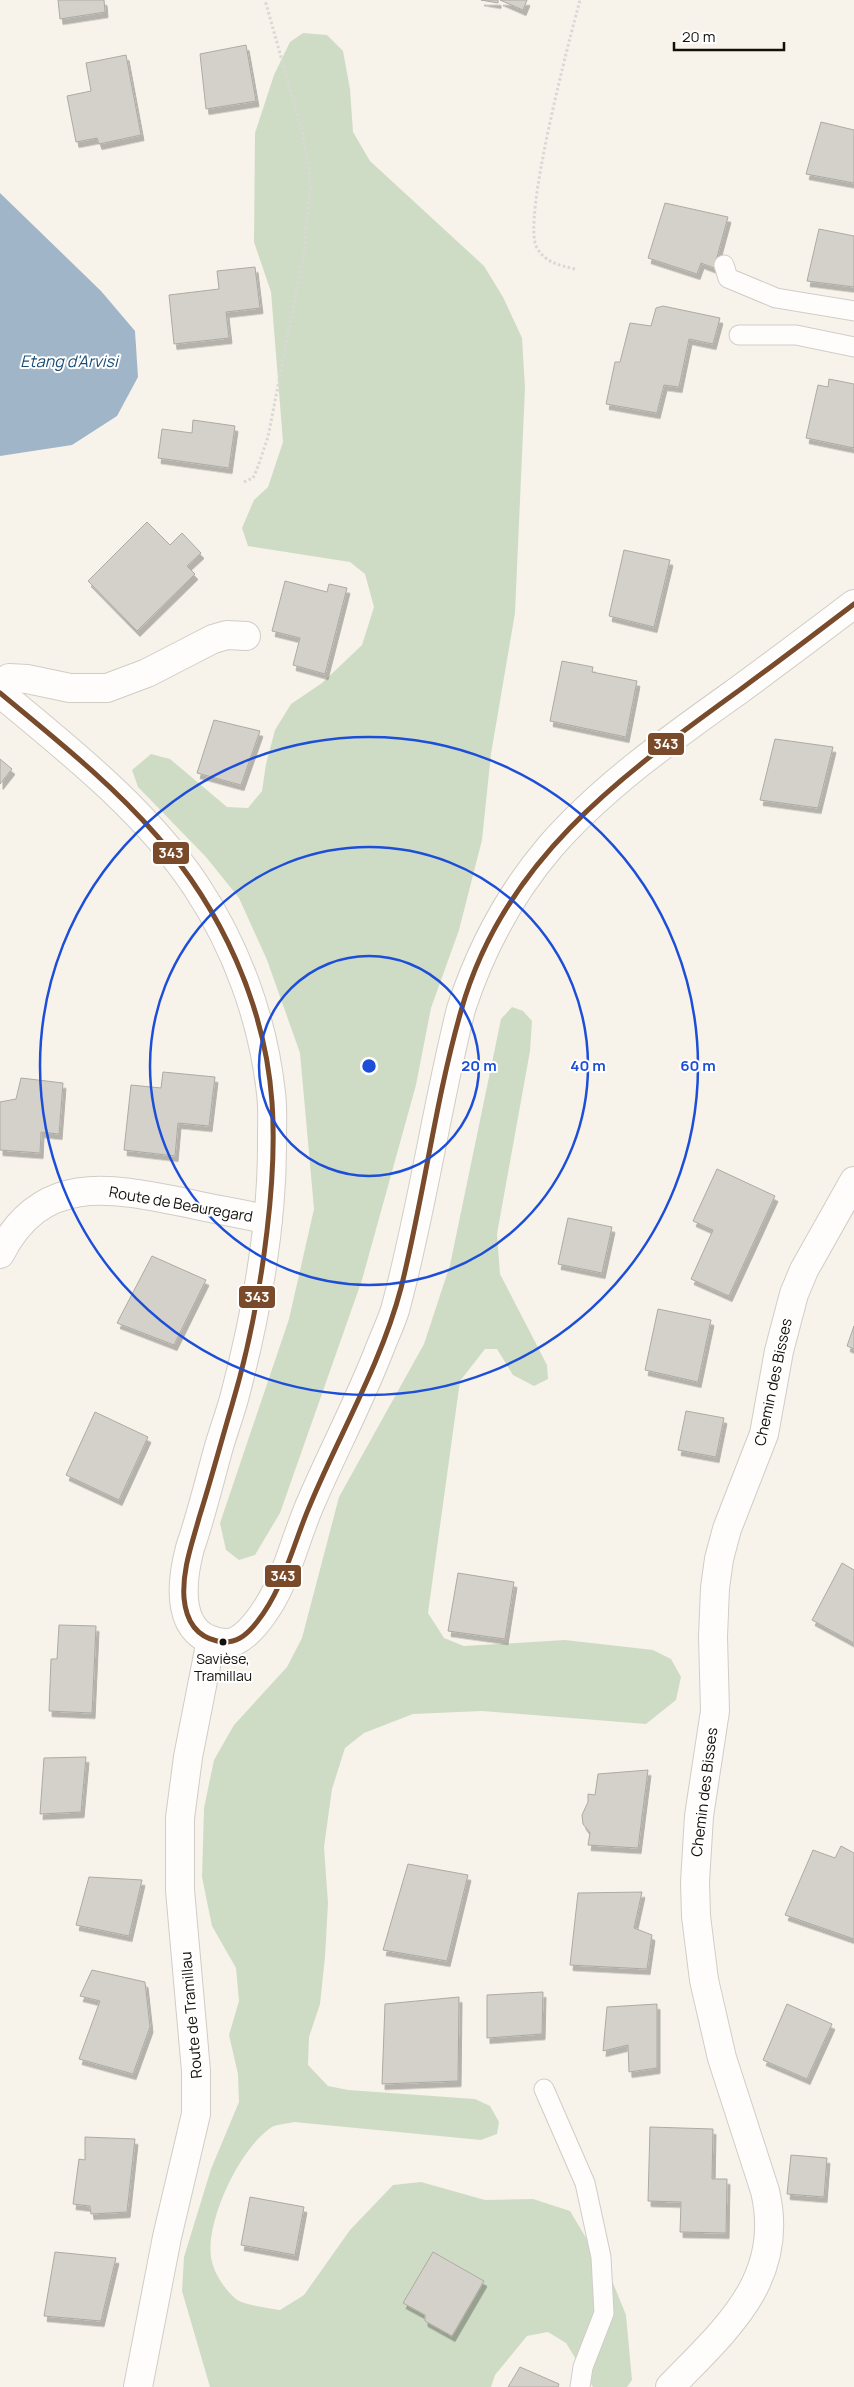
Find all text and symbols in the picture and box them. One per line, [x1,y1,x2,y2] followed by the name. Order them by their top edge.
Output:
[674,20,784,52] scale bar
[682,26,715,47] text: 20 m
[20,350,120,372] water label: Etang d'Arvisi
[647,732,685,756] line badge: 343
[654,734,678,753] text: 343
[152,841,190,865] line badge: 343
[159,843,183,862] text: 343
[461,1055,497,1076] text: 20 m
[570,1055,606,1076] text: 40 m
[680,1055,716,1076] text: 60 m
[360,1057,378,1075] centre of rings
[107,1181,255,1227] street label: Route de Beauregard
[238,1285,276,1309] line badge: 343
[245,1287,269,1306] text: 343
[749,1316,797,1448] street label: Chemin des Bisses
[264,1564,302,1588] line badge: 343
[271,1566,295,1585] text: 343
[218,1637,228,1647] marker: Savièse, Tramillau
[194,1649,252,1685] place label: Savièse, Tramillau
[686,1726,722,1858] street label: Chemin des Bisses
[175,1951,207,2079] street label: Route de Tramillau

